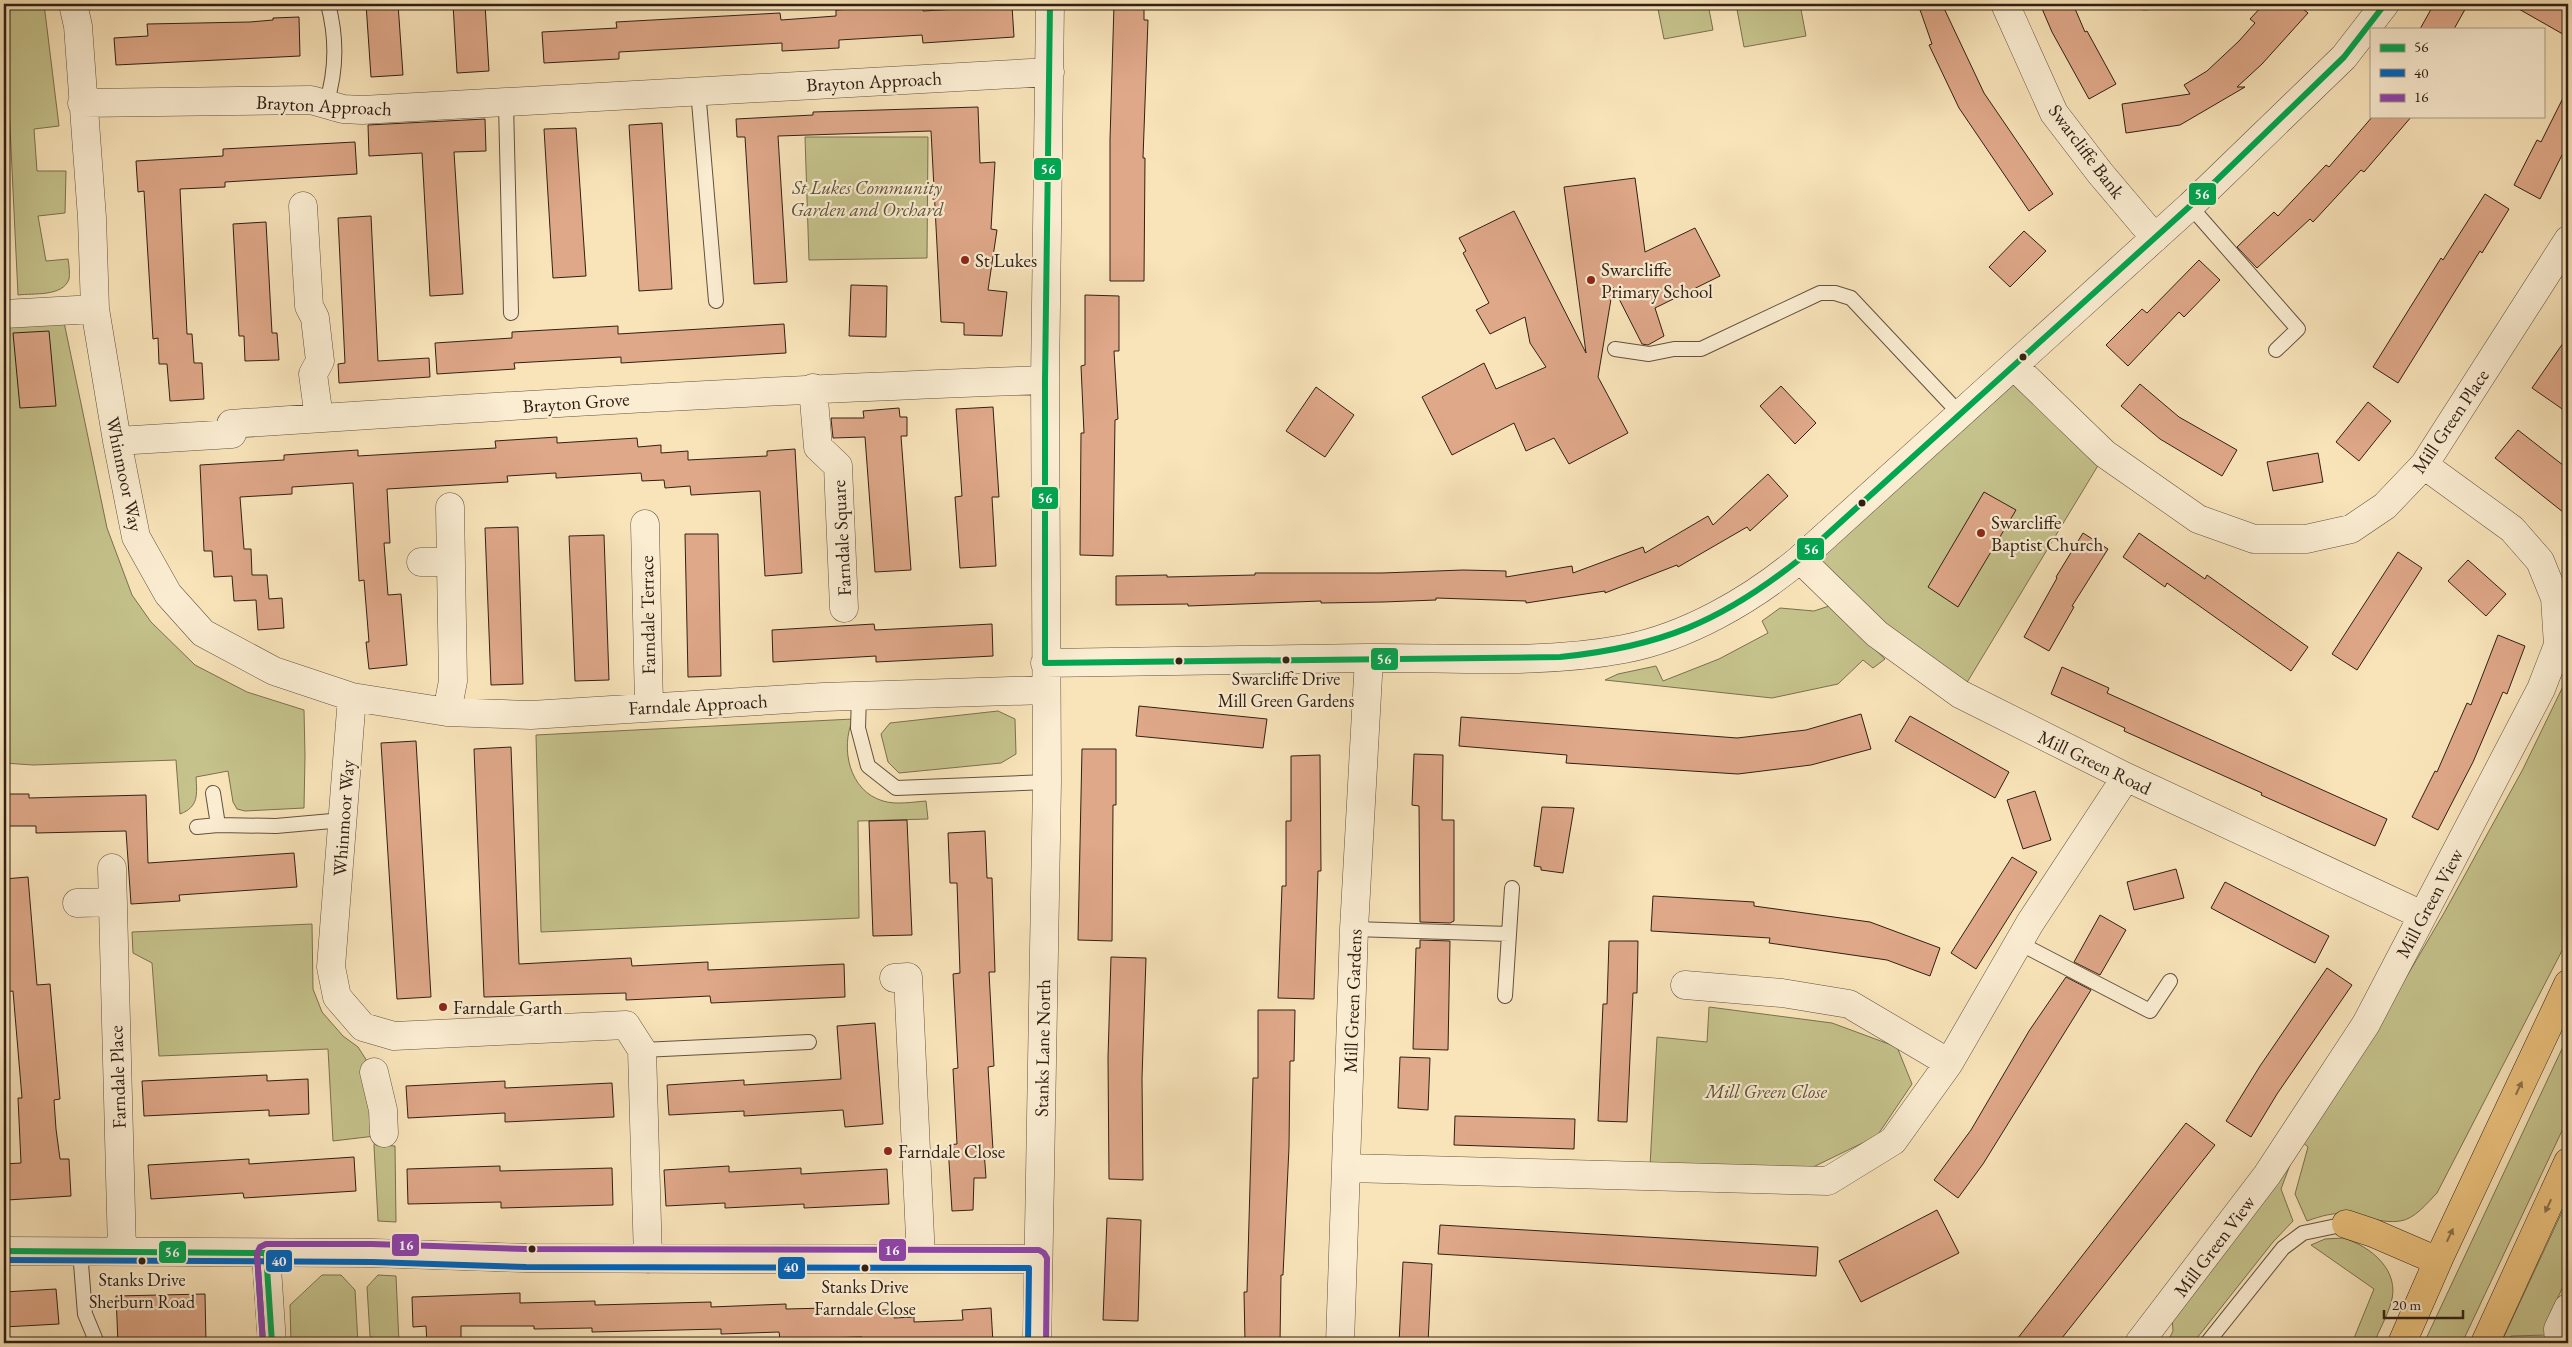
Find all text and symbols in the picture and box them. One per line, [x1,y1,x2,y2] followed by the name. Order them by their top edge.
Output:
[2370,28,2544,118] legend
[2414,37,2428,56] text: 56
[2414,63,2428,82] text: 40
[806,65,943,98] street label: Brayton Approach
[2414,87,2428,106] text: 16
[256,89,393,122] street label: Brayton Approach
[2043,99,2131,204] street label: Swarcliffe Bank
[1033,157,1062,181] line badge: 56
[1041,160,1056,178] text: 56
[790,175,944,222] park label: St Lukes Community Garden and Orchard
[2188,182,2217,206] line badge: 56
[2195,185,2210,203] text: 56
[975,248,1037,273] place label: St Lukes
[959,254,971,266] marker: St Lukes
[1601,257,1713,304] place label: Swarcliffe Primary School
[1585,274,1597,286] marker: Swarcliffe Primary School
[2018,352,2028,362] unlabelled marker
[2406,364,2495,478] street label: Mill Green Place
[522,386,630,419] street label: Brayton Grove
[100,414,149,534] street label: Whinmoor Way
[826,479,857,597] street label: Farndale Square
[1031,486,1059,510] line badge: 56
[1038,489,1053,507] text: 56
[1857,498,1867,508] unlabelled marker
[1991,510,2103,557] place label: Swarcliffe Baptist Church
[1975,527,1987,539] marker: Swarcliffe Baptist Church
[1796,537,1825,561] line badge: 56
[1804,540,1819,558] text: 56
[634,555,661,675] street label: Farndale Terrace
[1370,647,1399,671] line badge: 56
[1377,650,1392,668] text: 56
[1281,655,1291,665] marker: Swarcliffe Drive Mill Green Gardens
[1174,656,1184,666] unlabelled marker
[1218,667,1355,712] place label: Swarcliffe Drive Mill Green Gardens
[628,688,769,721] street label: Farndale Approach
[2034,724,2156,801] street label: Mill Green Road
[327,758,360,877] street label: Whinmoor Way
[2390,843,2469,962] street label: Mill Green View
[1337,928,1368,1074] street label: Mill Green Gardens
[1029,979,1056,1117] street label: Stanks Lane North
[453,995,563,1020] place label: Farndale Garth
[437,1001,449,1013] marker: Farndale Garth
[103,1025,132,1129] street label: Farndale Place
[1704,1079,1827,1104] park label: Mill Green Close
[2515,1080,2523,1095] one-way arrow
[898,1139,1005,1164] place label: Farndale Close
[882,1145,894,1157] marker: Farndale Close
[2168,1190,2261,1302] street label: Mill Green View
[2543,1199,2551,1213] one-way arrow
[2447,1228,2455,1242] one-way arrow
[391,1233,420,1257] line badge: 16
[399,1236,414,1254] text: 16
[878,1238,907,1262] line badge: 16
[158,1240,187,1264] line badge: 56
[885,1241,900,1259] text: 16
[165,1243,180,1261] text: 56
[527,1244,537,1254] unlabelled marker
[265,1249,293,1273] line badge: 40
[272,1252,287,1270] text: 40
[137,1256,147,1266] marker: Stanks Drive Sherburn Road
[777,1256,806,1280] line badge: 40
[784,1258,799,1276] text: 40
[860,1263,870,1273] marker: Stanks Drive Farndale Close
[89,1268,196,1313] place label: Stanks Drive Sherburn Road
[814,1275,916,1320] place label: Stanks Drive Farndale Close
[2384,1287,2463,1319] scale bar
[2392,1295,2421,1314] text: 20 m

